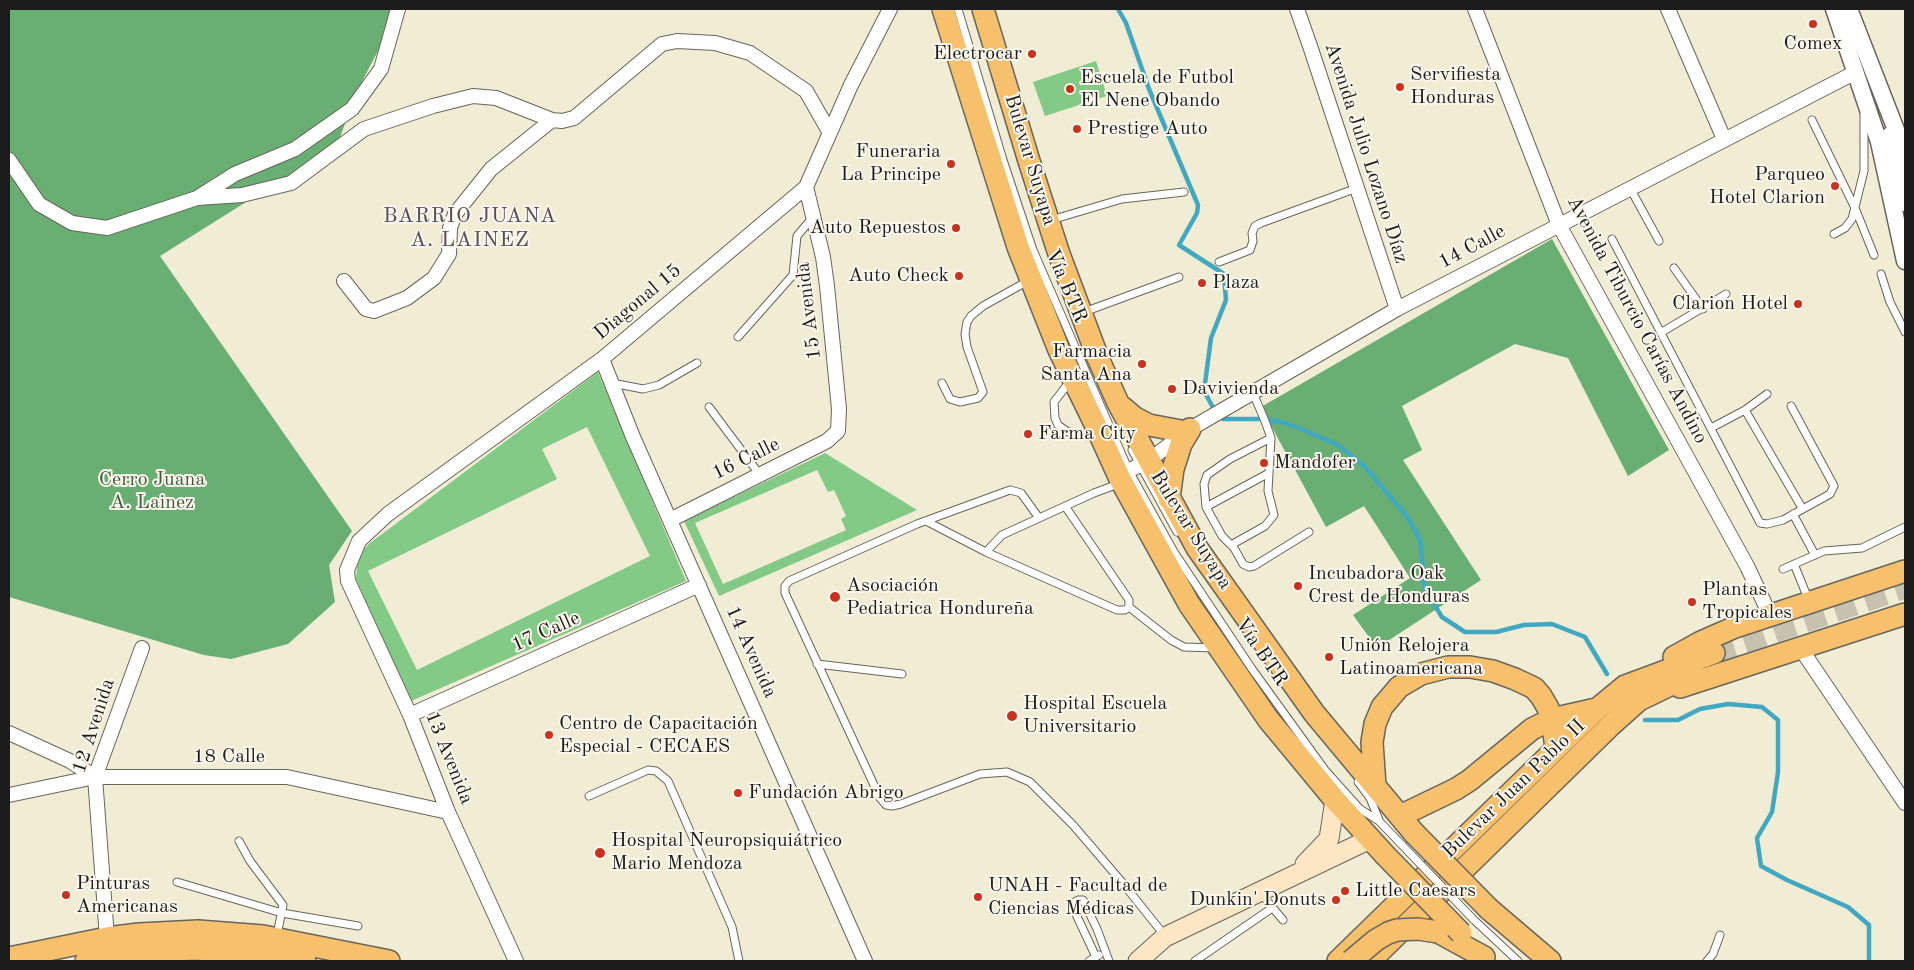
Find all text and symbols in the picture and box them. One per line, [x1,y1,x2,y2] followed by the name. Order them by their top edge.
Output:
[1807,18,1819,30] marker: Comex
[1784,32,1842,56] place label: Comex
[1319,40,1413,266] street label: Avenida Julio Lozano Díaz
[933,42,1022,66] place label: Electrocar
[1026,48,1038,60] marker: Electrocar
[1410,63,1501,110] place label: Servifiesta Honduras
[1080,66,1234,113] place label: Escuela de Futbol El Nene Obando
[1394,81,1406,93] marker: Servifiesta Honduras
[1064,83,1076,95] marker: Escuela de Futbol El Nene Obando
[999,92,1061,228] street label: Bulevar Suyapa
[1087,117,1208,141] place label: Prestige Auto
[1071,123,1083,135] marker: Prestige Auto
[840,140,941,187] place label: Funeraria La Principe
[945,158,957,170] marker: Funeraria La Principe
[1709,163,1825,210] place label: Parqueo Hotel Clarion
[1829,180,1841,192] marker: Parqueo Hotel Clarion
[1561,192,1713,448] street label: Avenida Tiburcio Carías Andino
[382,203,558,253] district label: BARRIO JUANA A. LAINEZ
[809,216,946,240] place label: Auto Repuestos
[1435,219,1509,275] street label: 14 Calle
[950,222,962,234] marker: Auto Repuestos
[1040,245,1092,327] street label: Vía BTR
[590,259,686,345] street label: Diagonal 15
[791,261,827,361] street label: 15 Avenida
[848,264,949,288] place label: Auto Check
[953,270,965,282] marker: Auto Check
[1212,271,1260,295] place label: Plaza
[1196,277,1208,289] marker: Plaza
[1672,292,1788,316] place label: Clarion Hotel
[1792,298,1804,310] marker: Clarion Hotel
[1040,340,1132,387] place label: Farmacia Santa Ana
[1136,358,1148,370] marker: Farmacia Santa Ana
[1182,377,1279,401] place label: Davivienda
[1166,383,1178,395] marker: Davivienda
[1038,422,1136,446] place label: Farma City
[1022,428,1034,440] marker: Farma City
[708,432,784,486] street label: 16 Calle
[1274,451,1356,475] place label: Mandofer
[1258,457,1270,469] marker: Mandofer
[1145,466,1237,594] street label: Bulevar Suyapa
[99,468,205,515] park label: Cerro Juana A. Lainez
[1308,562,1470,609] place label: Incubadora Oak Crest de Honduras
[846,574,1034,621] place label: Asociación Pediatrica Hondureña
[1702,578,1792,625] place label: Plantas Tropicales
[1292,580,1304,592] marker: Incubadora Oak Crest de Honduras
[828,590,842,604] marker: Asociación Pediatrica Hondureña
[1686,596,1698,608] marker: Plantas Tropicales
[720,602,782,702] street label: 14 Avenida
[508,606,584,658] street label: 17 Calle
[1229,613,1293,691] street label: Vía BTR
[1339,634,1483,681] place label: Unión Relojera Latinoamericana
[1323,651,1335,663] marker: Unión Relojera Latinoamericana
[67,676,121,776] street label: 12 Avenida
[1023,692,1167,739] place label: Hospital Escuela Universitario
[419,708,479,808] street label: 13 Avenida
[1005,709,1019,723] marker: Hospital Escuela Universitario
[559,712,758,759] place label: Centro de Capacitación Especial - CECAES
[1437,714,1591,864] street label: Bulevar Juan Pablo II
[543,729,555,741] marker: Centro de Capacitación Especial - CECAES
[193,745,265,769] street label: 18 Calle
[748,781,904,805] place label: Fundación Abrigo
[732,787,744,799] marker: Fundación Abrigo
[611,829,842,876] place label: Hospital Neuropsiquiátrico Mario Mendoza
[593,846,607,860] marker: Hospital Neuropsiquiátrico Mario Mendoza
[76,872,178,919] place label: Pinturas Americanas
[988,874,1167,921] place label: UNAH - Facultad de Ciencias Médicas
[1355,879,1476,903] place label: Little Caesars
[1339,885,1351,897] marker: Little Caesars
[1189,888,1326,912] place label: Dunkin' Donuts
[60,889,72,901] marker: Pinturas Americanas
[972,891,984,903] marker: UNAH - Facultad de Ciencias Médicas
[1330,894,1342,906] marker: Dunkin' Donuts

